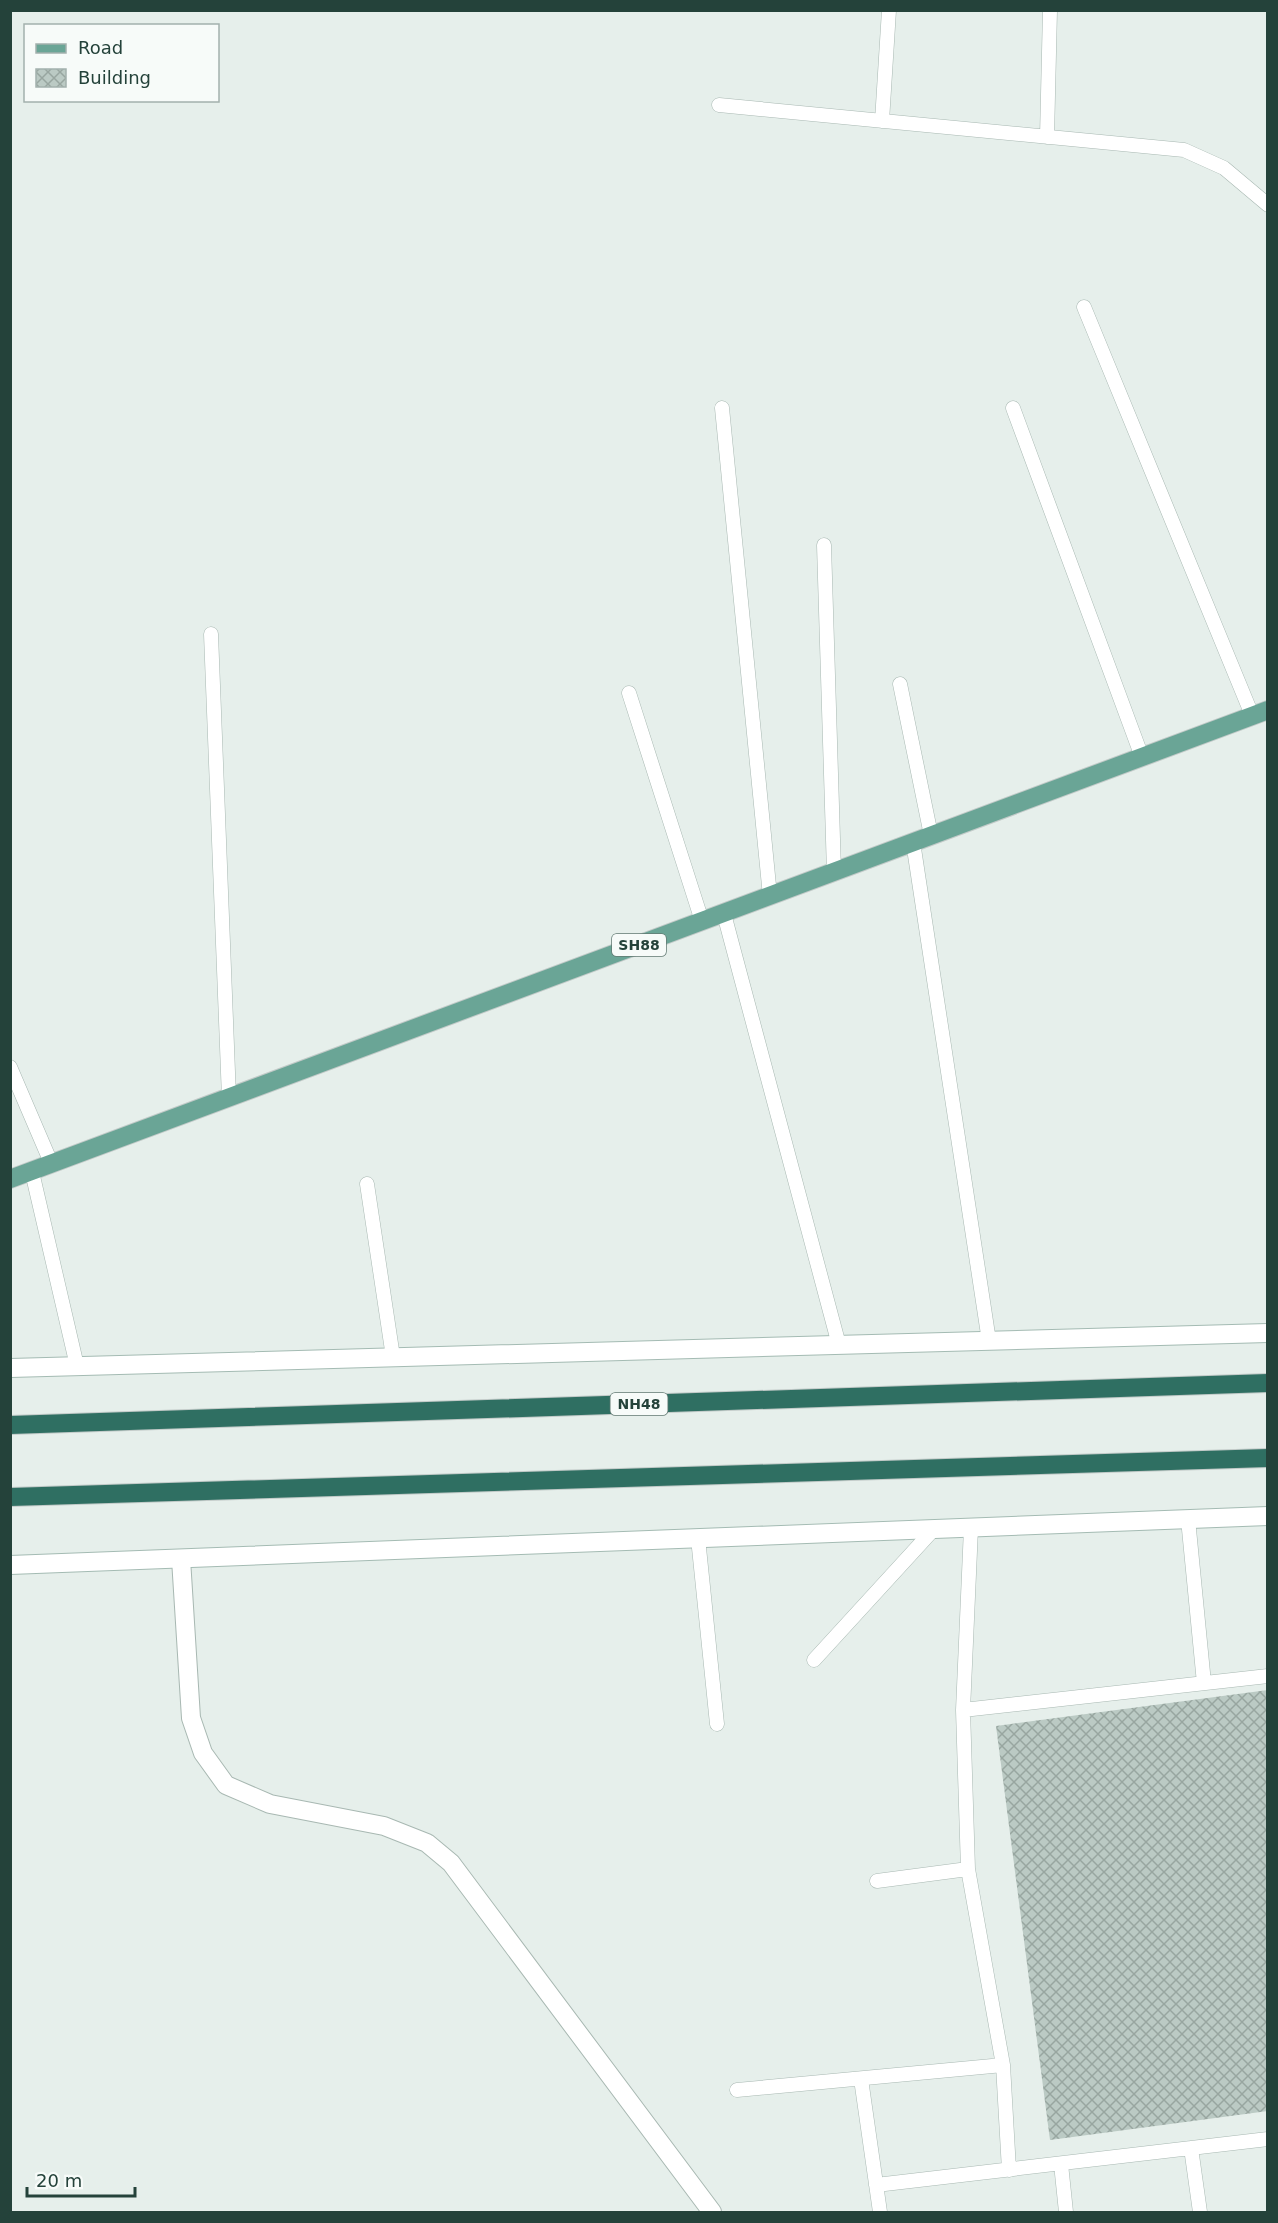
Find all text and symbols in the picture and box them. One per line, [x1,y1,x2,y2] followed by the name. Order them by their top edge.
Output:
[24,24,219,102] legend
[78,37,123,58] text: Road
[78,67,151,88] text: Building
[612,934,666,956] road number: SH88
[610,1393,668,1415] road number: NH48
[27,2160,135,2198] scale bar
[36,2170,82,2191] text: 20 m

